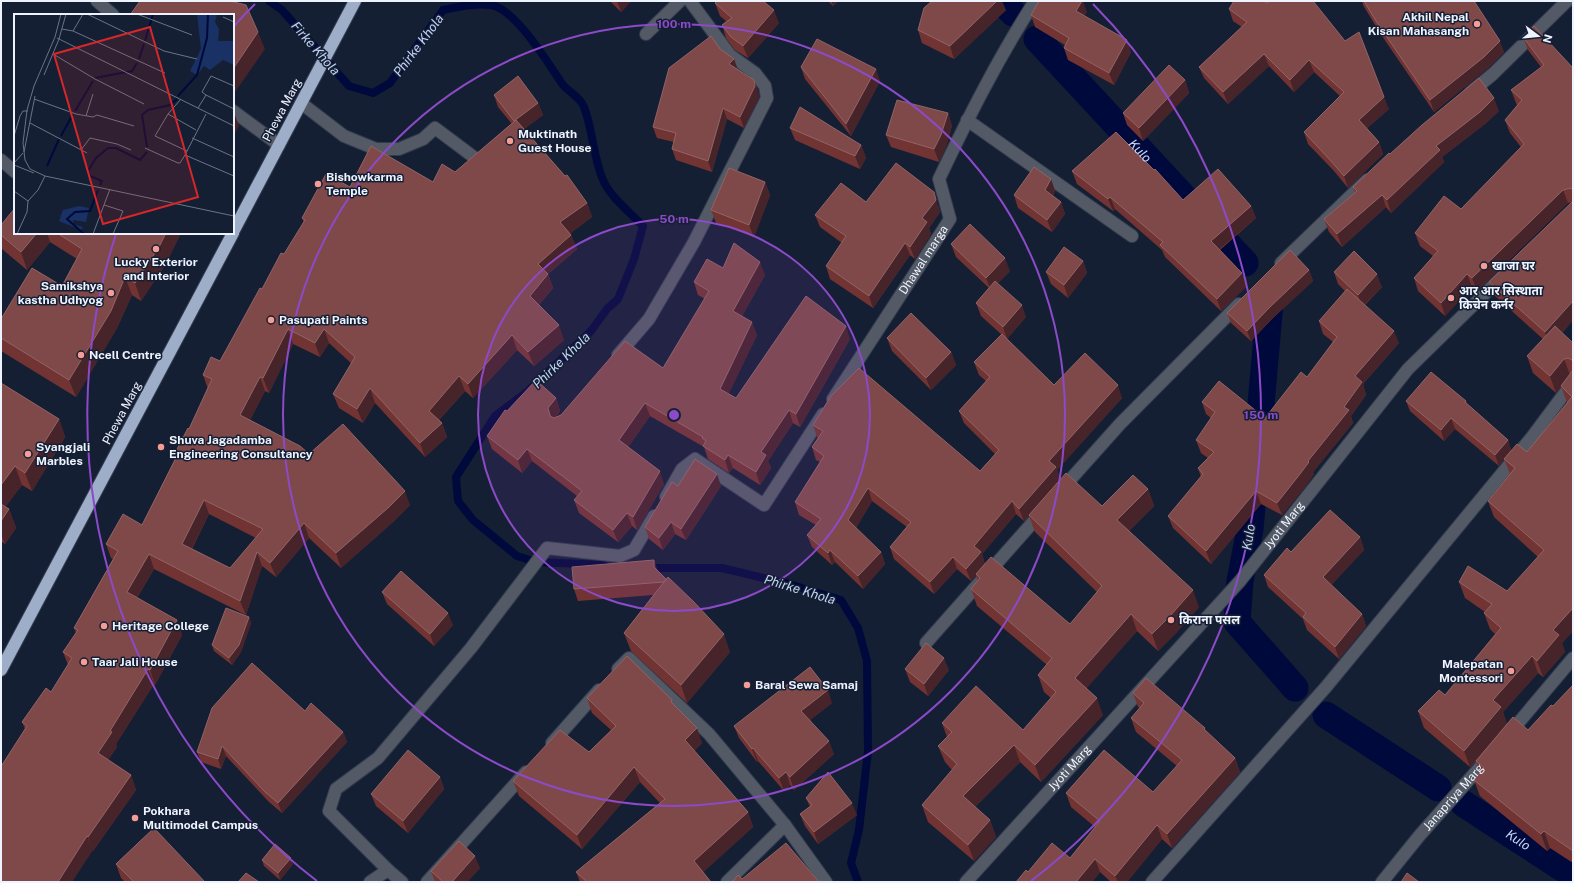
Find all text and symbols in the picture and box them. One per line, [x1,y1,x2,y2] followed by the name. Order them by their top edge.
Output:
[1368,10,1469,38] place label: Akhil Nepal Kisan Mahasangh
[390,11,447,79] water label: Phirke Khola
[14,14,234,234] inset map
[1518,16,1558,56] north arrow
[657,17,691,31] text: 100 m
[288,18,343,78] water label: Firke Khola
[1472,19,1482,29] marker: Akhil Nepal Kisan Mahasangh
[1541,33,1555,45] text: N
[260,76,304,144] street label: Phewa Marg
[518,127,592,155] place label: Muktinath Guest House
[505,136,515,146] marker: Muktinath Guest House
[1126,136,1154,165] water label: Kulo
[326,170,403,198] place label: Bishowkarma Temple
[313,179,323,189] marker: Bishowkarma Temple
[659,212,689,226] text: 50 m
[896,223,951,297] street label: Dhawal marga
[151,244,161,254] marker: Lucky Exterior and Interior
[114,255,198,283] place label: Lucky Exterior and Interior
[1492,259,1535,273] place label: खाजा घर
[1479,261,1489,271] marker: खाजा घर
[18,279,103,307] place label: Samikshya kastha Udhyog
[1459,283,1543,312] place label: आर आर सिस्थाता किचेन कर्नर
[106,288,116,298] marker: Samikshya kastha Udhyog
[1446,293,1456,303] marker: आर आर सिस्थाता किचेन कर्नर
[279,313,368,327] place label: Pasupati Paints
[266,315,276,325] marker: Pasupati Paints
[530,329,593,391] water label: Phirke Khola
[89,348,161,362] place label: Ncell Centre
[76,350,86,360] marker: Ncell Centre
[100,379,144,447] street label: Phewa Marg
[667,408,681,422] centre of rings
[1244,408,1278,422] text: 150 m
[169,433,313,461] place label: Shuva Jagadamba Engineering Consultancy
[36,440,90,468] place label: Syangjali Marbles
[156,442,166,452] marker: Shuva Jagadamba Engineering Consultancy
[23,449,33,459] marker: Syangjali Marbles
[1261,499,1307,552] street label: Jyoti Marg
[1239,523,1258,551] water label: Kulo
[762,571,837,607] water label: Phirke Khola
[1179,612,1241,627] place label: किराना पसल
[1166,615,1176,625] marker: किराना पसल
[112,619,209,633] place label: Heritage College
[99,621,109,631] marker: Heritage College
[92,655,178,669] place label: Taar Jali House
[79,657,89,667] marker: Taar Jali House
[1439,657,1503,685] place label: Malepatan Montessori
[1506,666,1516,676] marker: Malepatan Montessori
[755,678,858,692] place label: Baral Sewa Samaj
[742,680,752,690] marker: Baral Sewa Samaj
[1045,742,1094,794] street label: Jyoti Marg
[1420,761,1487,834] street label: Janapriya Marg
[143,804,258,832] place label: Pokhara Multimodel Campus
[130,813,140,823] marker: Pokhara Multimodel Campus
[1503,826,1533,853] water label: Kulo

